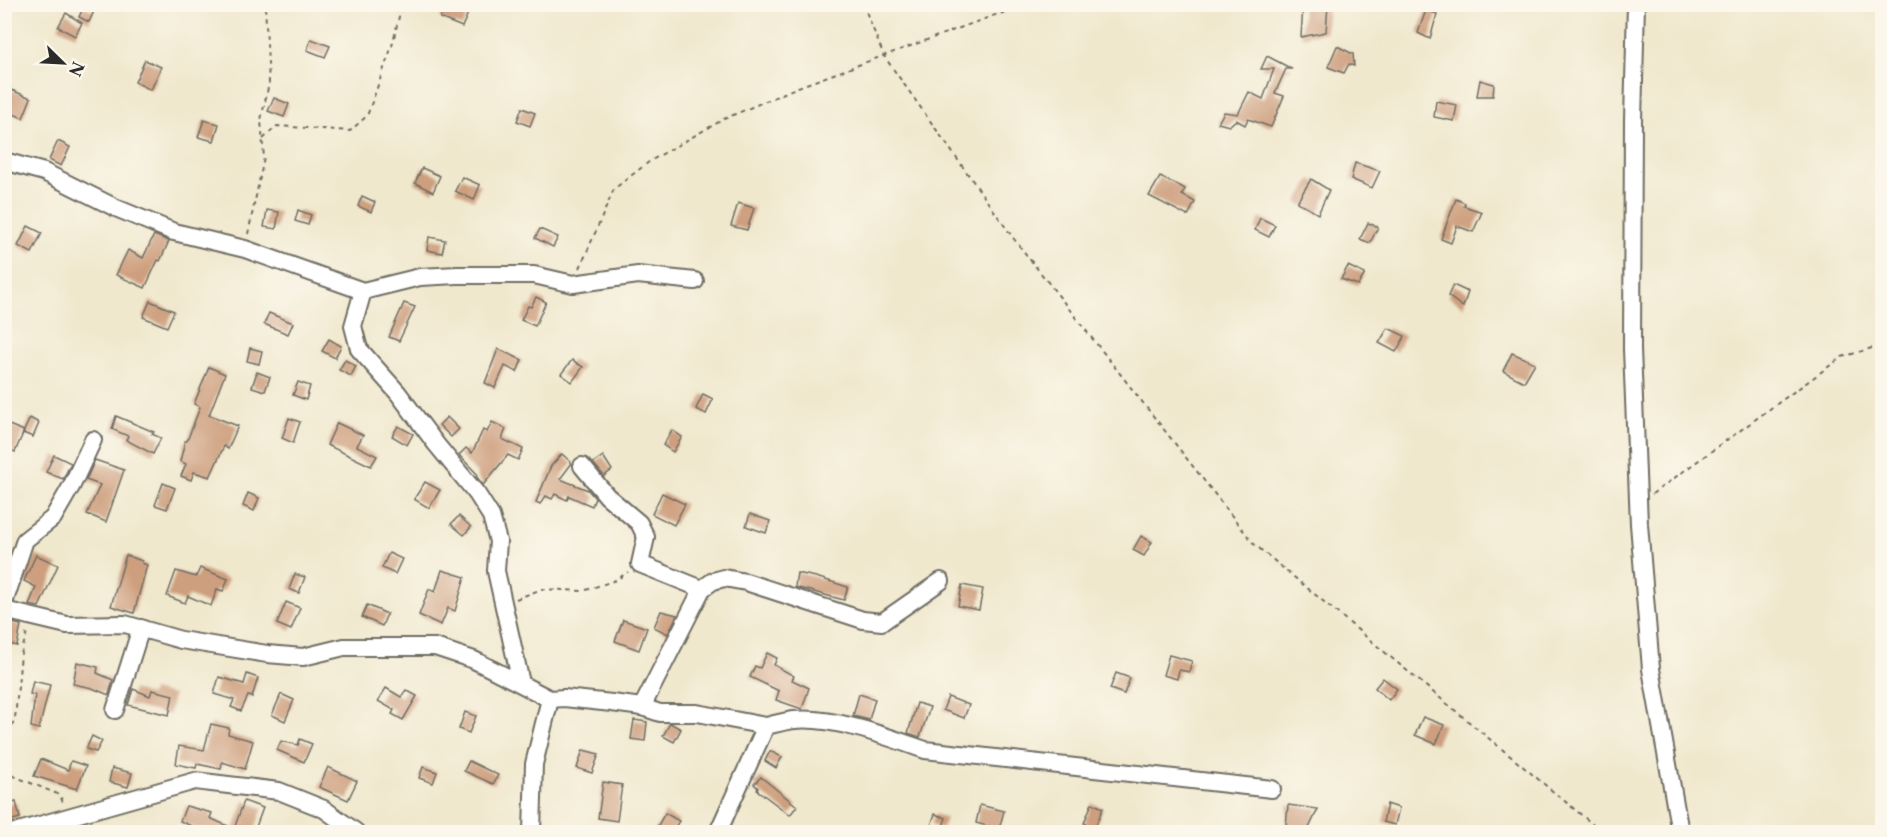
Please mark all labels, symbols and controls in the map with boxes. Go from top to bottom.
north arrow [33,33,93,93]
text: N [65,59,89,80]

